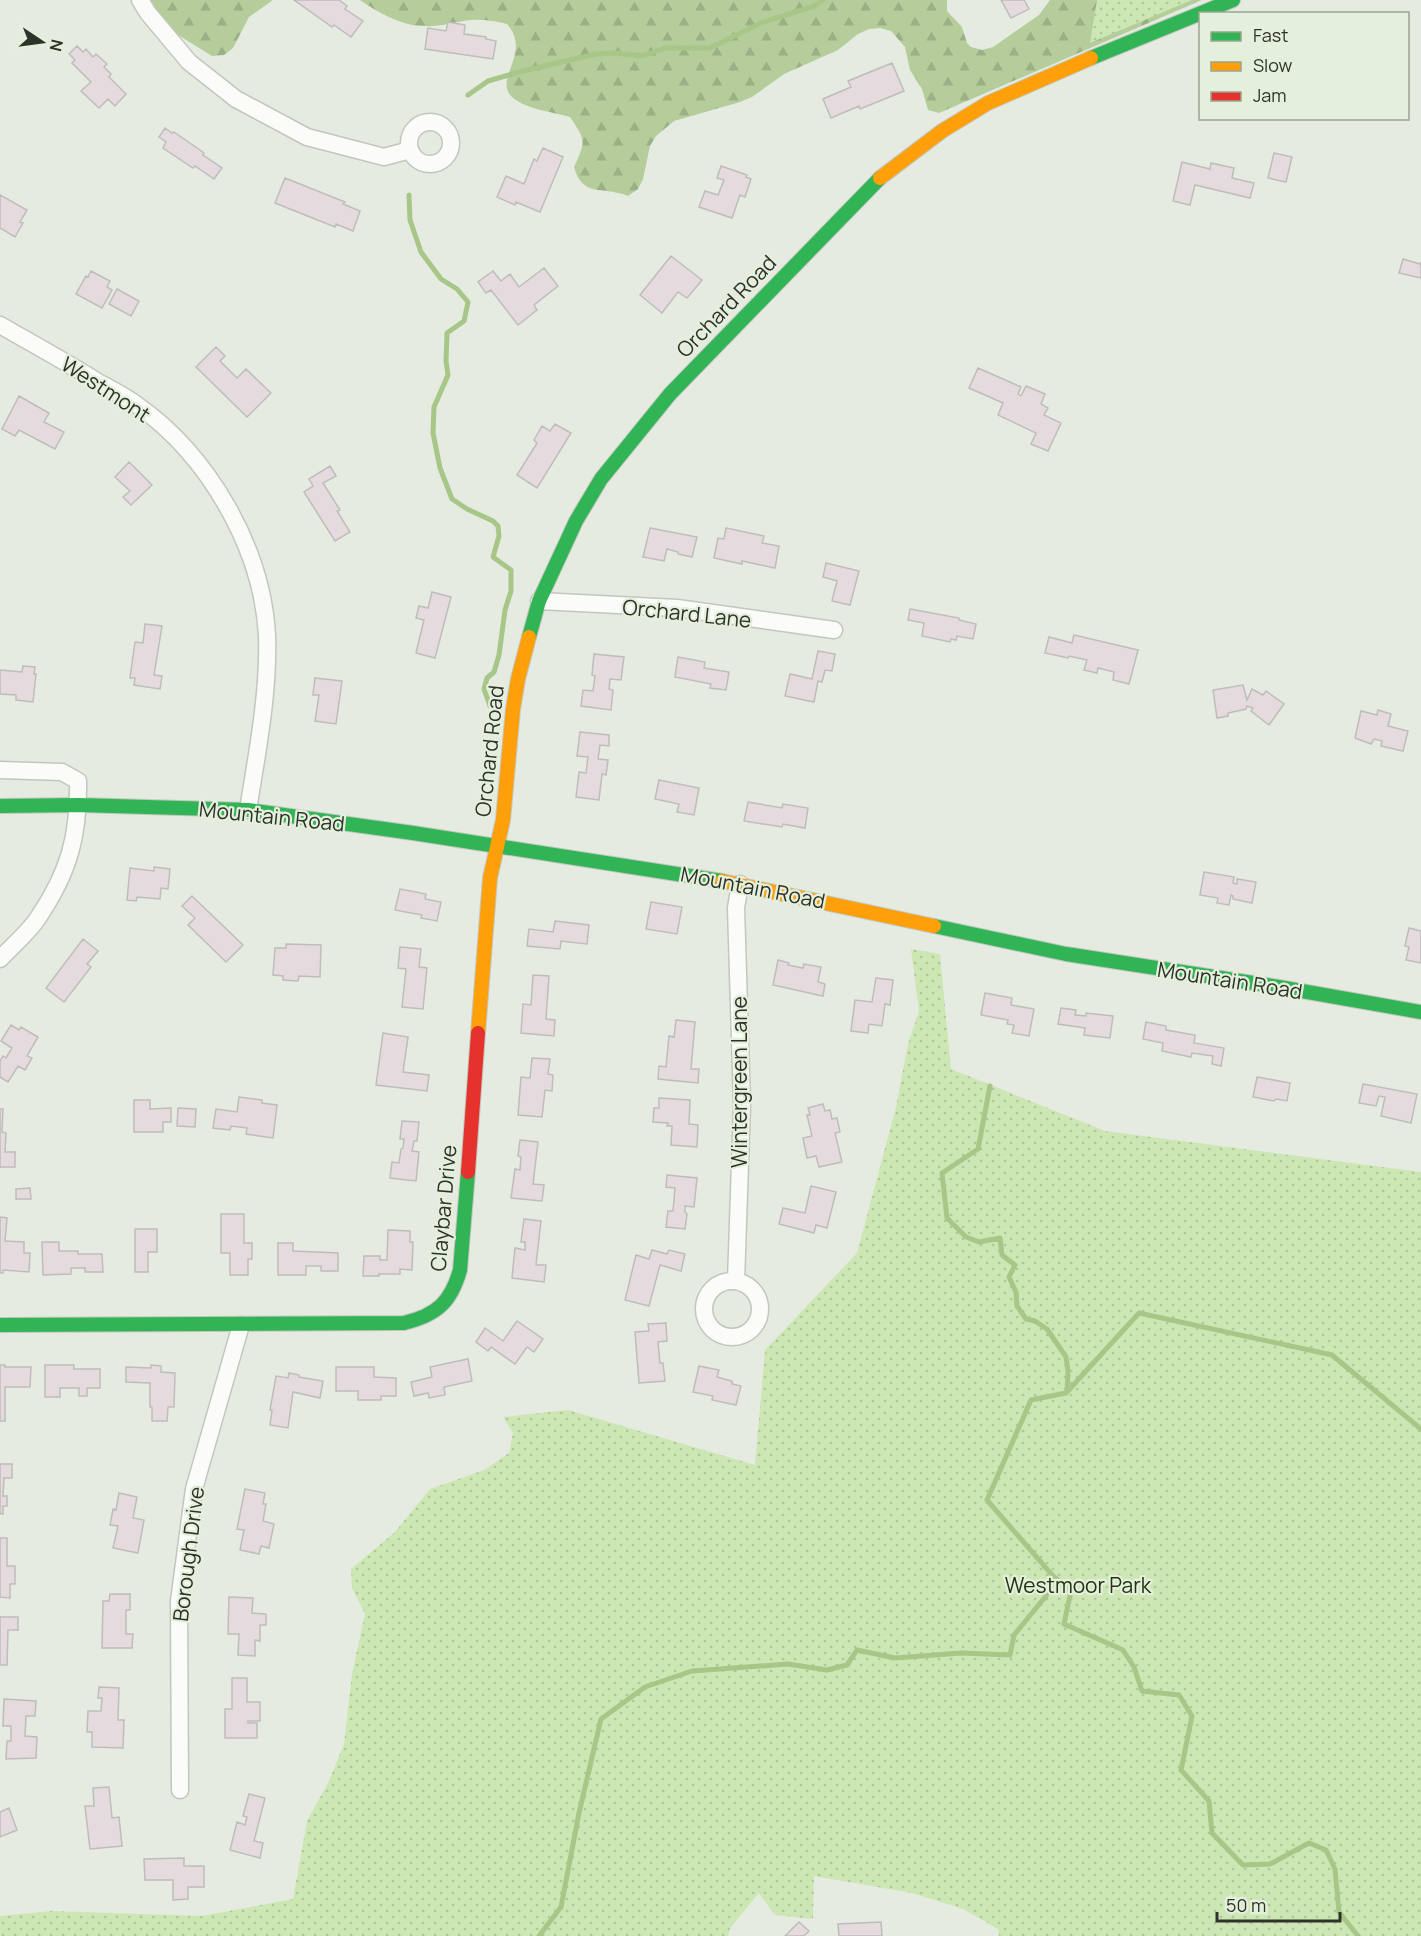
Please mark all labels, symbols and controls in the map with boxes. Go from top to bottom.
north arrow [12,12,72,72]
legend [1199,12,1409,120]
text: Fast [1253,23,1288,47]
text: N [45,37,69,53]
text: Slow [1253,53,1293,77]
text: Jam [1253,83,1287,107]
street label: Orchard Road [670,249,782,363]
street label: Westmont [56,350,156,428]
street label: Orchard Lane [621,592,753,634]
street label: Orchard Road [468,684,510,818]
street label: Mountain Road [198,794,346,838]
street label: Mountain Road [678,859,828,915]
street label: Mountain Road [1155,955,1305,1005]
street label: Wintergreen Lane [725,996,753,1168]
street label: Claybar Drive [424,1144,462,1272]
street label: Borough Drive [166,1485,210,1623]
park label: Westmoor Park [1005,1571,1152,1599]
scale bar [1217,1885,1340,1923]
text: 50 m [1226,1893,1266,1917]

